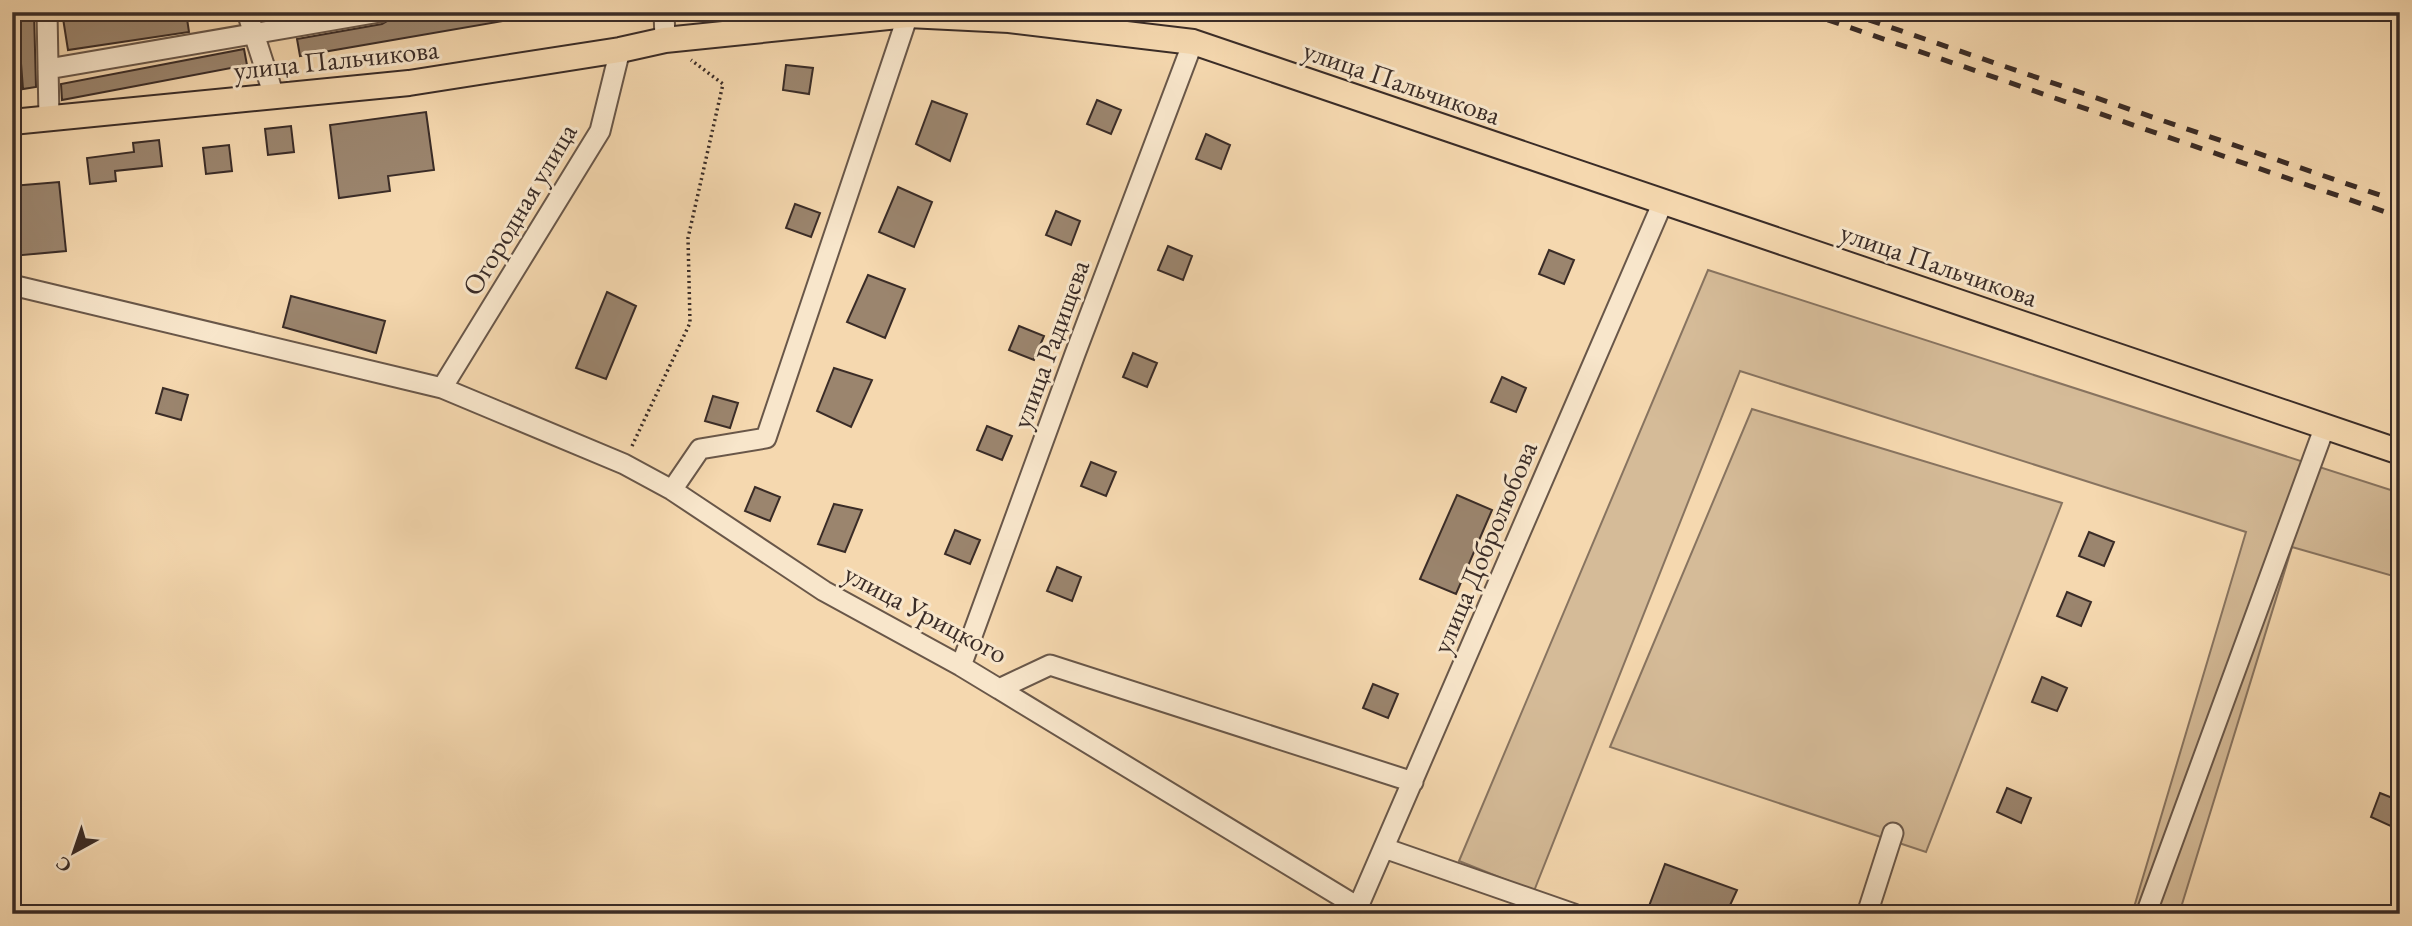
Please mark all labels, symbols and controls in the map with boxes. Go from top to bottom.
street label: улица Пальчикова [232,30,441,88]
street label: улица Пальчикова [1299,31,1506,133]
street label: Огородная улица [453,116,585,302]
street label: улица Пальчикова [1836,213,2043,315]
street label: улица Радищева [1003,254,1097,433]
street label: улица Добролюбова [1423,434,1545,659]
street label: улица Урицкого [838,555,1014,671]
north arrow [38,818,108,888]
text: С [50,851,77,879]

